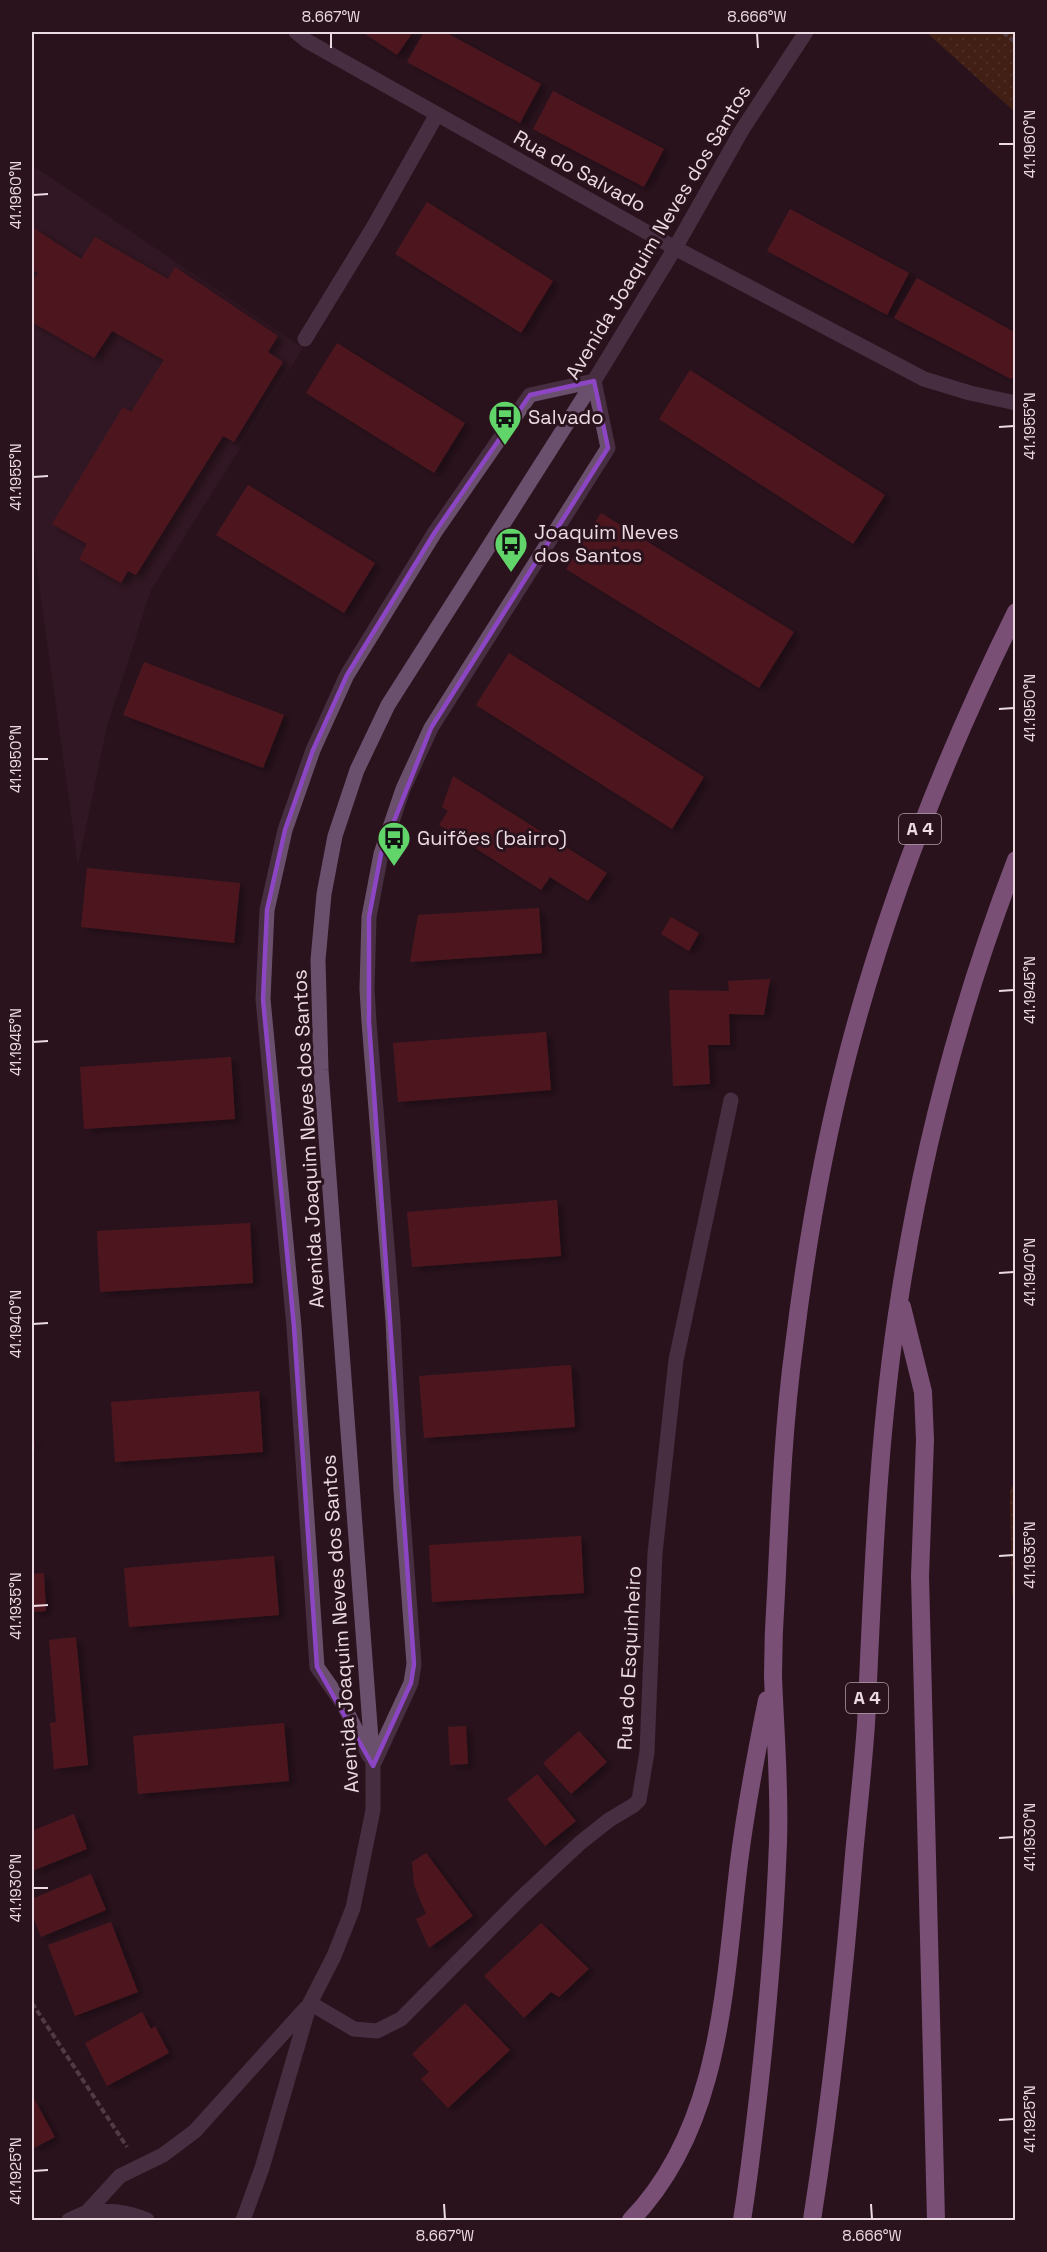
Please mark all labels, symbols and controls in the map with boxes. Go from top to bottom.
text: 8.667°W [302,7,360,26]
text: 8.666°W [727,7,787,26]
street label: Avenida Joaquim Neves dos Santos [559,80,757,384]
text: 41.1960°N [1020,110,1039,178]
street label: Rua do Salvado [509,124,651,218]
text: 41.1960°N [6,161,25,229]
text: 41.1955°N [1020,392,1039,460]
bus stop icon: Salvado [487,399,523,446]
place label: Salvado [528,404,604,430]
text: 41.1955°N [6,443,25,511]
place label: Joaquim Neves dos Santos [534,519,679,568]
bus stop icon: Joaquim Neves dos Santos [493,526,529,573]
text: 41.1950°N [1020,674,1039,742]
text: 41.1950°N [6,725,25,793]
road number: A 4 [899,814,941,844]
bus stop icon: Guifões (bairro) [376,820,412,867]
place label: Guifões (bairro) [417,825,567,851]
text: 41.1945°N [1020,956,1039,1024]
street label: Avenida Joaquim Neves dos Santos [286,969,330,1309]
text: 41.1945°N [6,1008,25,1076]
text: 41.1940°N [1020,1238,1039,1306]
text: 41.1940°N [6,1290,25,1358]
street label: Avenida Joaquim Neves dos Santos [315,1454,365,1794]
text: 41.1935°N [1020,1521,1039,1589]
street label: Rua do Esquinheiro [611,1565,647,1751]
text: 41.1935°N [6,1572,25,1640]
road number: A 4 [846,1683,888,1713]
text: 41.1930°N [1020,1803,1039,1871]
text: 41.1930°N [6,1854,25,1922]
text: 41.1925°N [1020,2085,1039,2153]
text: 41.1925°N [6,2137,25,2205]
text: 8.667°W [416,2226,474,2245]
text: 8.666°W [842,2226,902,2245]

